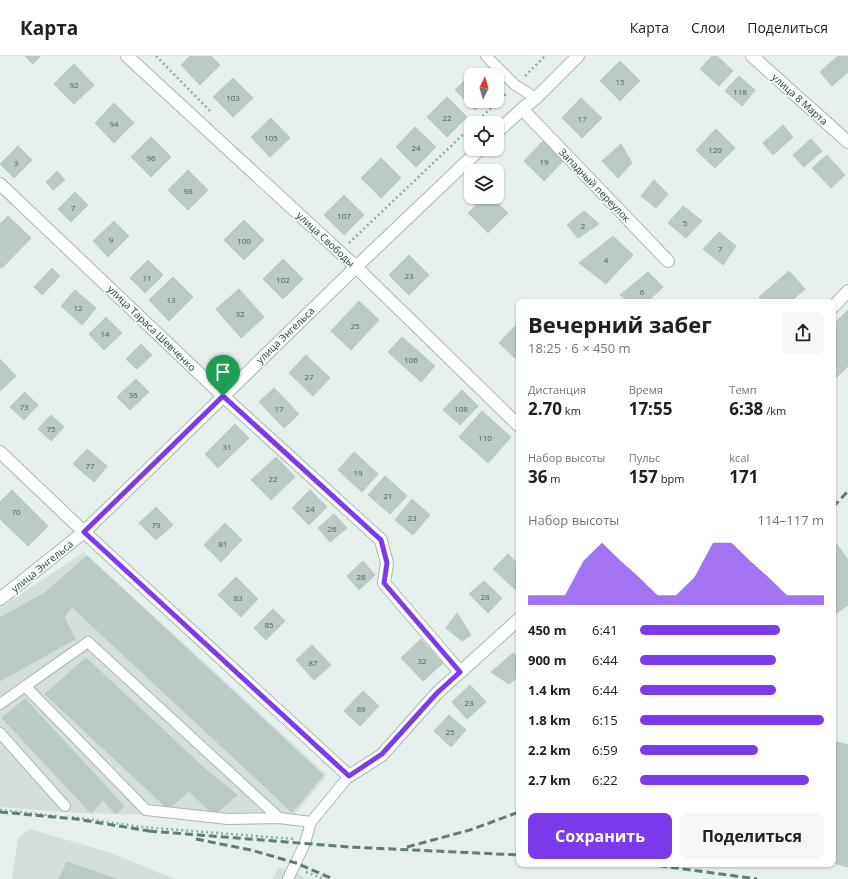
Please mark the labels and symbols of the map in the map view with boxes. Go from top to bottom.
north arrow [464,68,504,108]
street label: улица 8 Марта [769,70,831,128]
house number: 15 [615,76,625,87]
house number: 92 [69,79,79,90]
house number: 118 [733,86,747,97]
house number: 103 [226,92,240,103]
house number: 22 [442,112,452,123]
house number: 17 [577,113,587,124]
house number: 94 [109,118,119,129]
house number: 105 [264,132,278,143]
house number: 24 [411,142,421,153]
house number: 120 [708,144,722,155]
street label: Западный переулок [556,145,634,225]
house number: 96 [146,152,156,163]
house number: 19 [539,156,549,167]
house number: 3 [14,157,19,168]
house number: 98 [183,185,193,196]
house number: 7 [71,202,76,213]
street label: улица Свободы [294,208,358,270]
house number: 107 [337,210,351,221]
house number: 5 [683,217,688,228]
house number: 2 [581,220,586,231]
house number: 9 [109,234,114,245]
house number: 100 [237,235,251,246]
house number: 7 [718,243,723,254]
house number: 4 [604,254,609,265]
house number: 23 [404,270,414,281]
house number: 11 [142,272,152,283]
house number: 102 [276,274,290,285]
street label: улица Тараса Шевченко [105,282,199,374]
house number: 6 [640,286,645,297]
house number: 13 [166,294,176,305]
house number: 12 [73,302,83,313]
street label: улица Энгельса [253,304,317,366]
house number: 32 [235,308,245,319]
house number: 25 [350,320,360,331]
house number: 14 [100,328,110,339]
house number: 106 [404,354,418,365]
pin [206,355,240,396]
house number: 27 [304,371,314,382]
house number: 36 [128,389,138,400]
house number: 73 [19,401,29,412]
house number: 17 [274,403,284,414]
house number: 108 [454,403,468,414]
house number: 75 [46,423,56,434]
house number: 110 [478,432,492,443]
house number: 31 [222,441,232,452]
house number: 77 [85,460,95,471]
house number: 19 [353,467,363,478]
house number: 22 [268,473,278,484]
house number: 21 [383,490,393,501]
house number: 24 [305,503,315,514]
house number: 70 [11,506,21,517]
house number: 23 [407,512,417,523]
house number: 79 [151,519,161,530]
house number: 26 [327,523,337,534]
street label: улица Энгельса [8,537,76,595]
house number: 81 [218,538,228,549]
house number: 28 [356,571,366,582]
house number: 28 [480,591,490,602]
house number: 83 [233,592,243,603]
house number: 85 [264,619,274,630]
house number: 32 [417,655,427,666]
house number: 87 [308,657,318,668]
house number: 23 [464,697,474,708]
house number: 89 [356,703,366,714]
house number: 25 [445,726,455,737]

